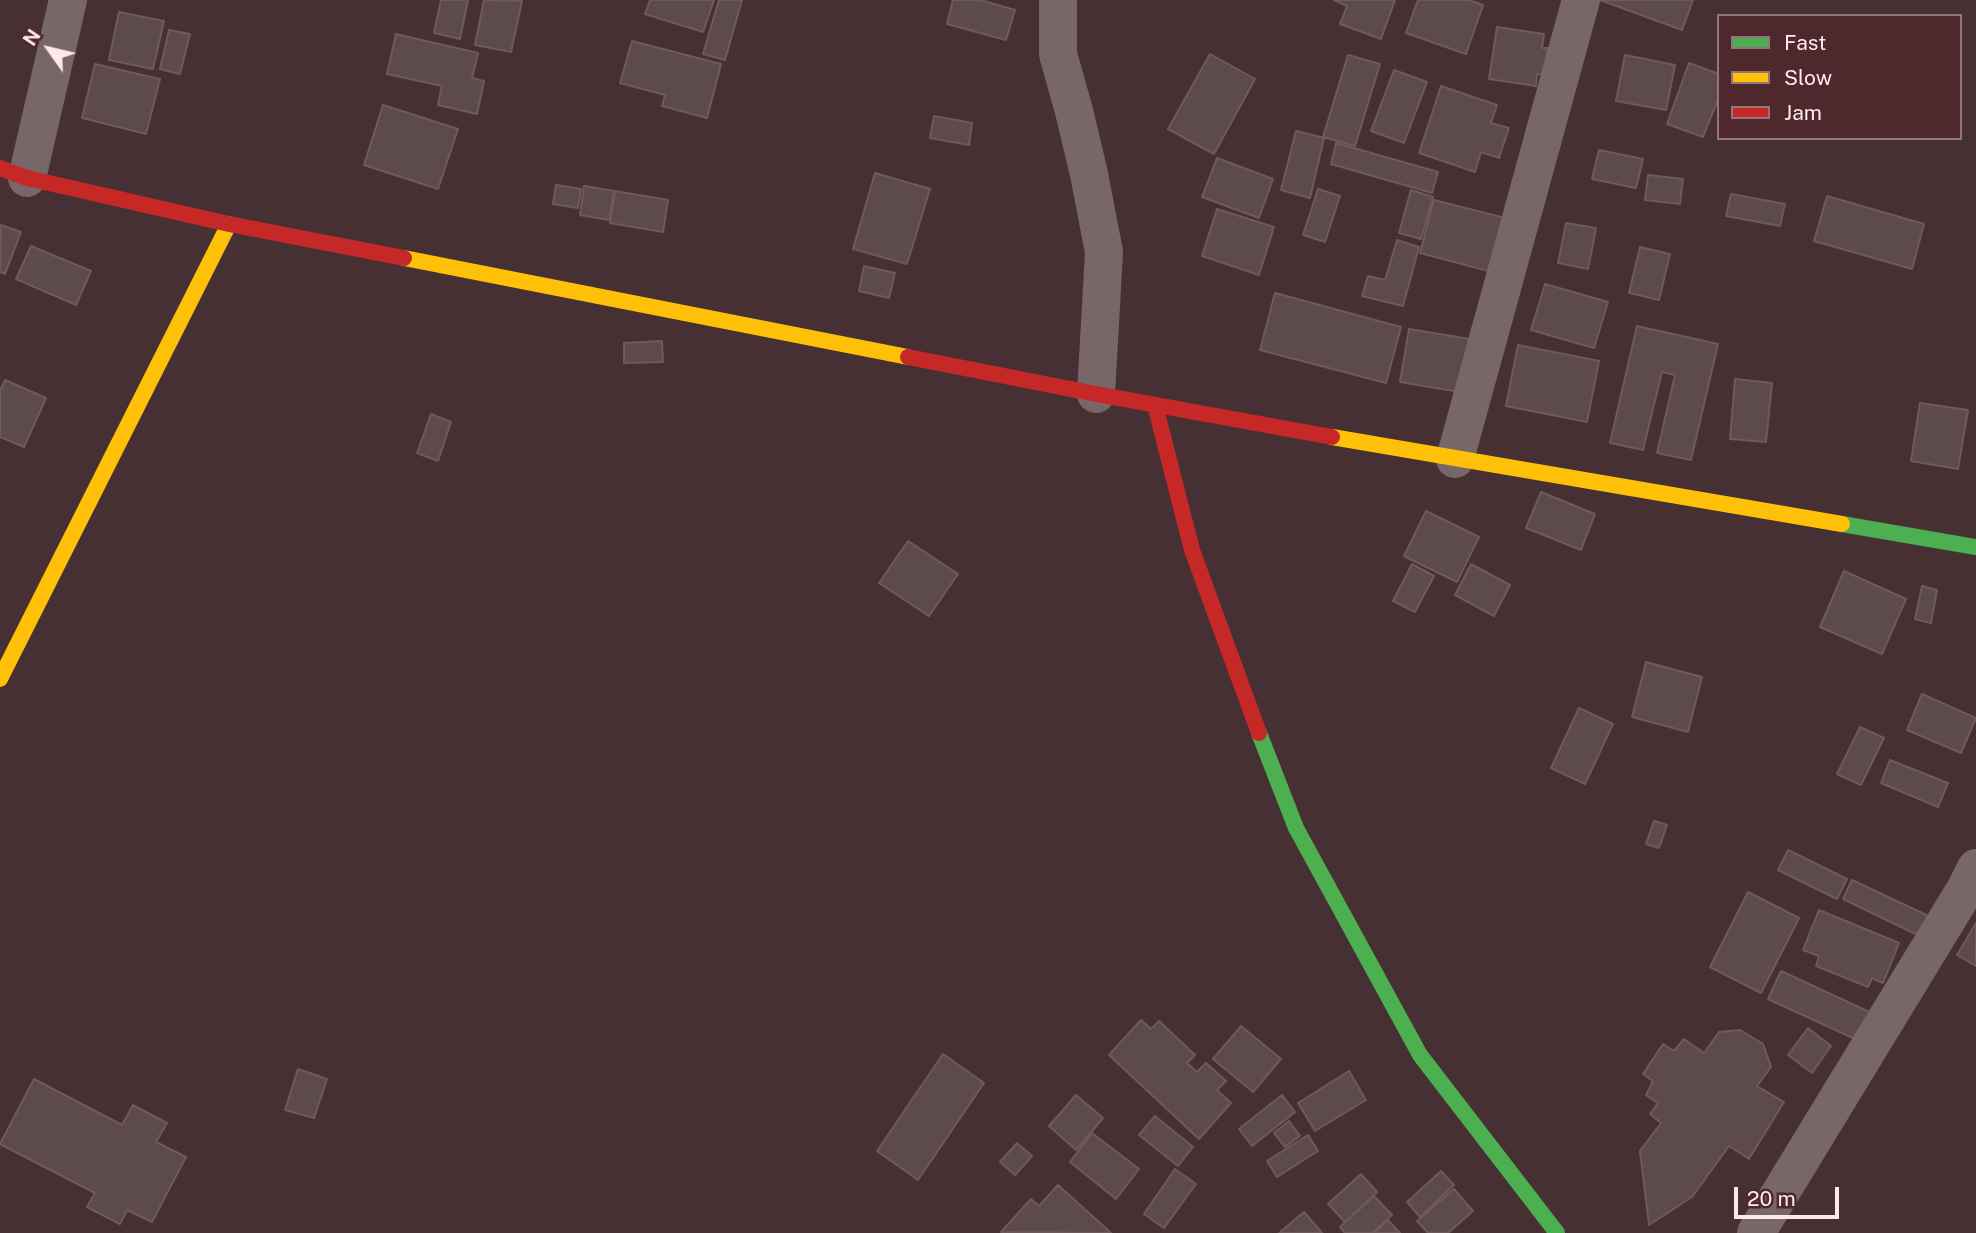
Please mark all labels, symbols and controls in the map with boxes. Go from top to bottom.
north arrow [14,14,84,84]
legend [1717,14,1962,140]
text: N [18,25,45,50]
text: Fast [1784,30,1826,55]
text: Slow [1784,65,1832,90]
text: Jam [1784,100,1822,125]
scale bar [1738,1174,1843,1218]
text: 20 m [1747,1186,1796,1211]

